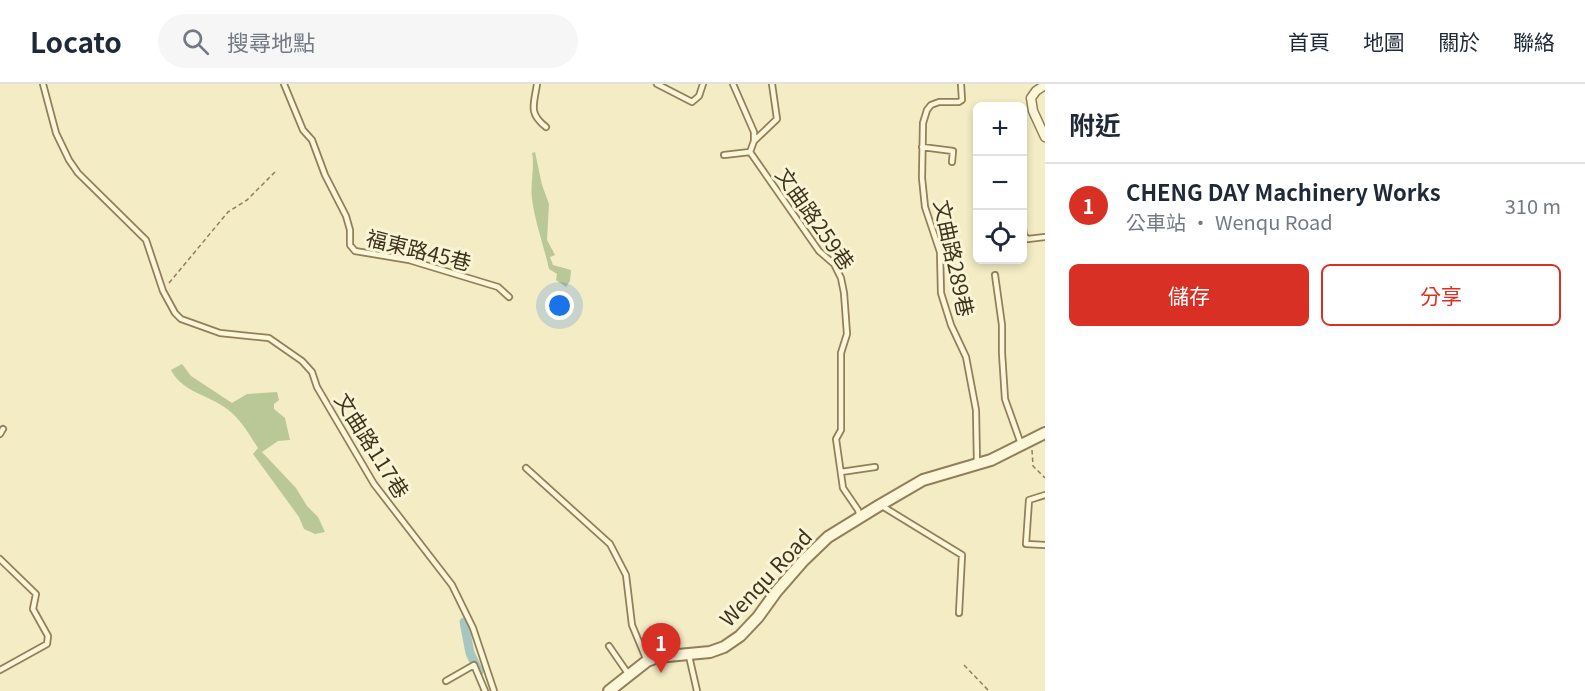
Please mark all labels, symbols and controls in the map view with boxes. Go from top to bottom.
search box [158,14,578,68]
text: Locato [30,21,122,61]
icon: search [179,25,212,58]
text: 搜尋地點 [227,25,315,57]
text: 首頁 [1288,26,1330,56]
text: 地圖 [1363,26,1405,56]
text: 關於 [1438,26,1480,56]
text: 聯絡 [1513,26,1555,56]
map controls [973,102,1027,264]
button: + [973,102,1027,156]
text: 附近 [1069,105,1121,142]
button: − [973,156,1027,210]
street label: 文曲路259巷 [770,161,862,275]
text: CHENG DAY Machinery Works [1126,175,1441,207]
text: 1 [1083,191,1094,220]
text: 310 m [1505,191,1561,220]
street label: 文曲路289巷 [928,197,982,319]
text: 公車站 · Wenqu Road [1126,207,1333,236]
button: locate [973,210,1027,264]
street label: 福東路45巷 [363,221,475,277]
button: 儲存 [1069,264,1309,326]
button: 分享 [1321,264,1561,326]
your location [545,291,574,320]
street label: 文曲路117巷 [329,387,417,503]
street label: Wenqu Road [712,522,818,632]
pin: 1 [642,624,680,673]

